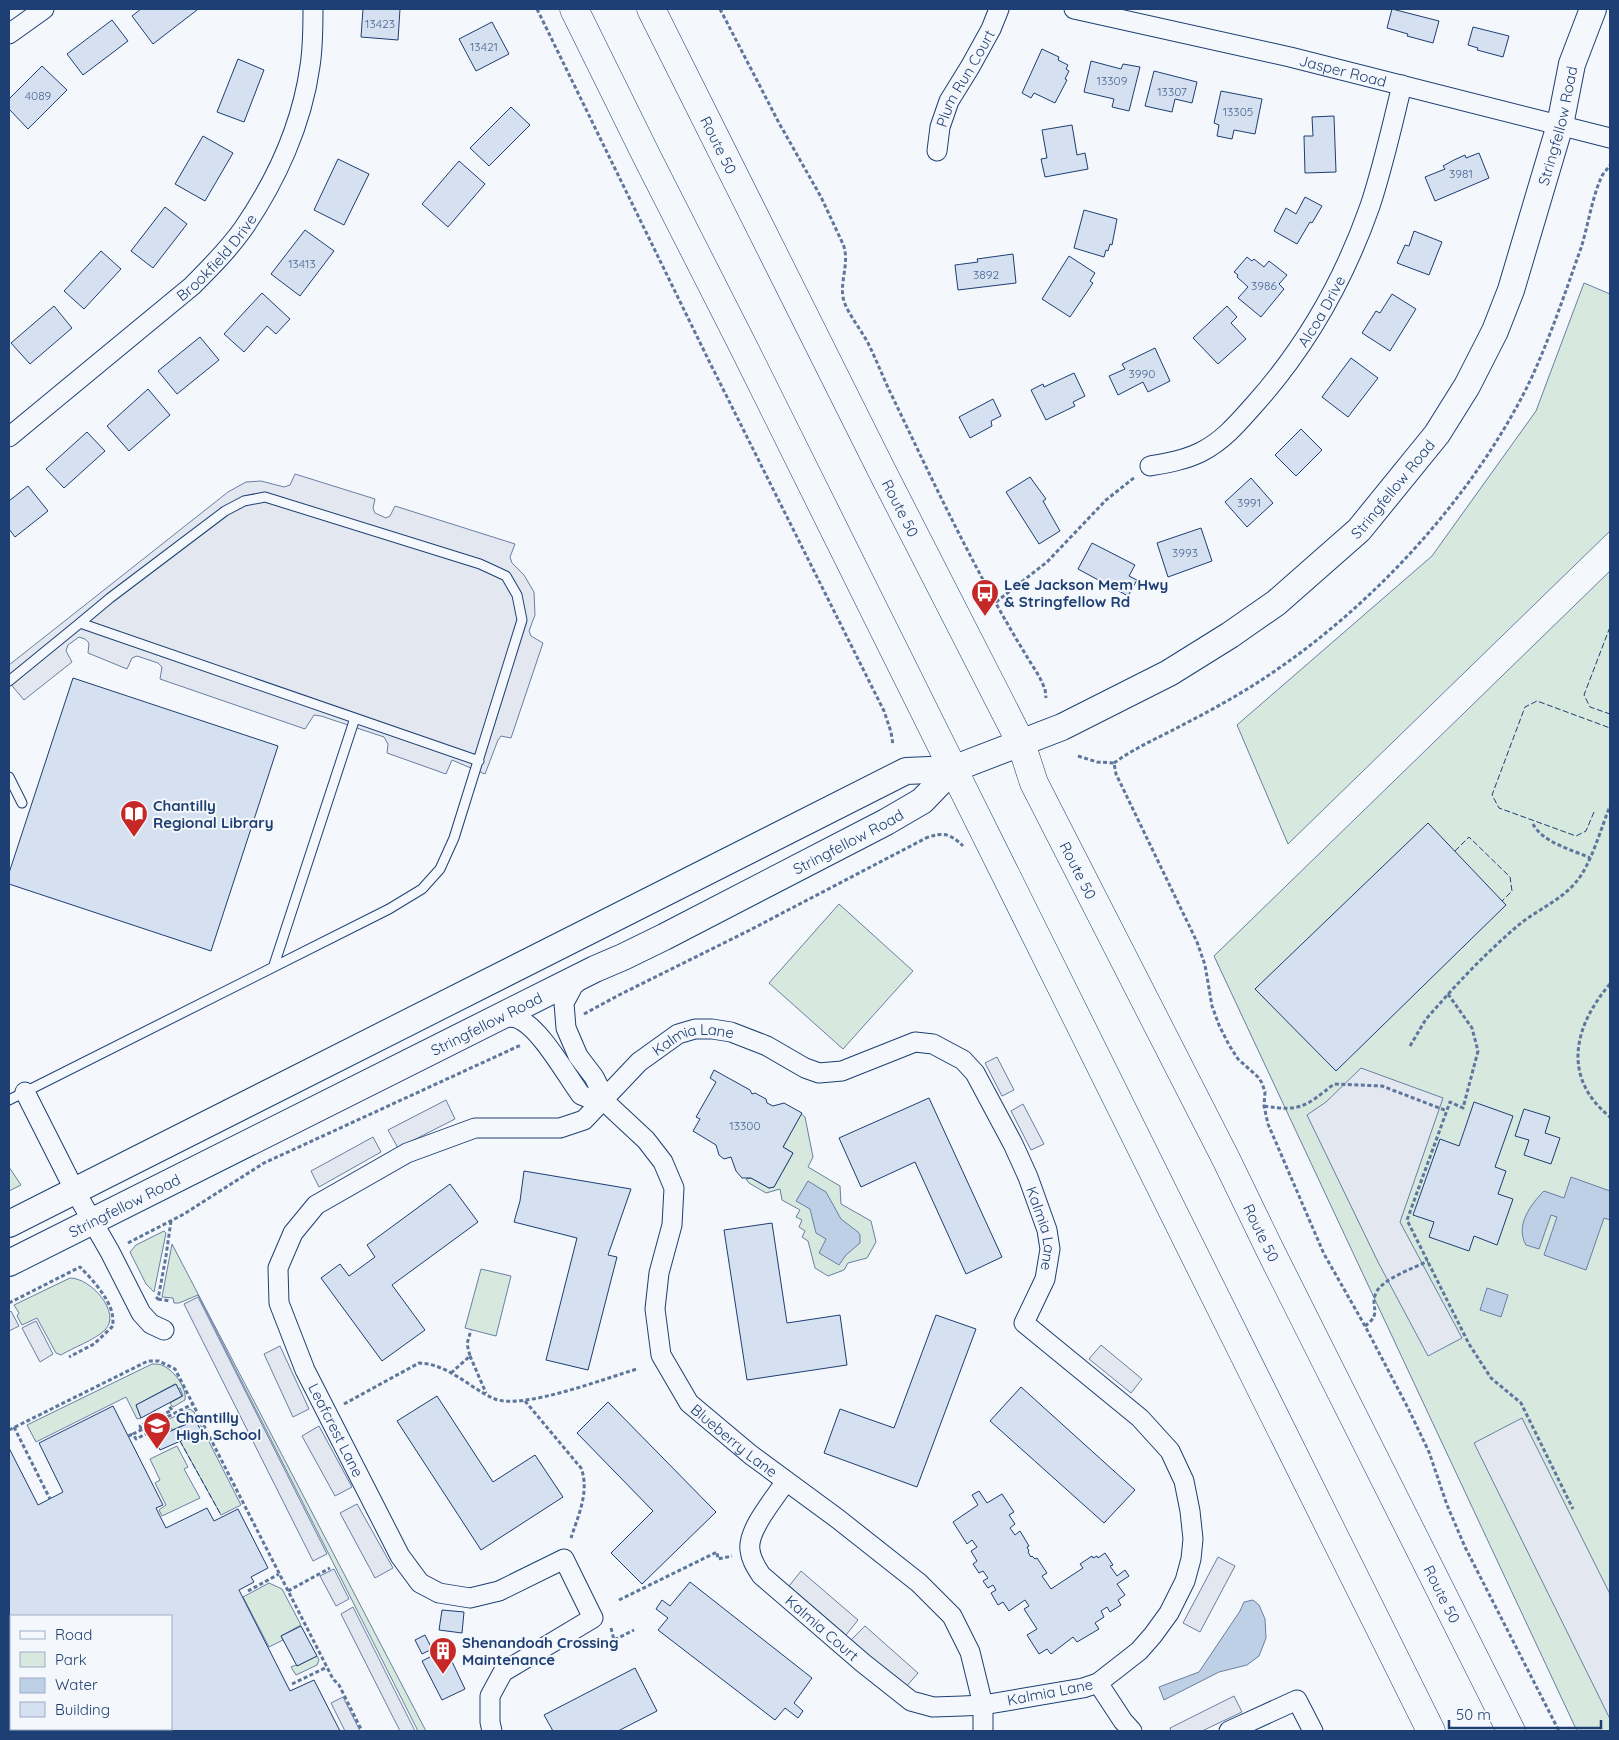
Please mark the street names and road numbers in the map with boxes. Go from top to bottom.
street label: Plum Run Court [931,26,998,129]
street label: Jasper Road [1297,50,1389,91]
street label: Stringfellow Road [1533,64,1581,187]
street label: Route 50 [697,113,741,177]
street label: Brookfield Drive [172,210,260,305]
street label: Alcoa Drive [1293,272,1349,350]
street label: Stringfellow Road [1347,435,1438,543]
street label: Route 50 [878,476,924,540]
street label: Stringfellow Road [789,804,907,878]
street label: Route 50 [1056,838,1101,902]
street label: Stringfellow Road [427,988,545,1059]
street label: Kalmia Lane [648,1019,735,1059]
street label: Stringfellow Road [65,1169,183,1241]
street label: Kalmia Lane [1023,1184,1060,1272]
street label: Route 50 [1239,1200,1284,1265]
street label: Leafcrest Lane [304,1380,368,1480]
street label: Blueberry Lane [687,1399,782,1481]
street label: Route 50 [1420,1562,1465,1626]
street label: Kalmia Court [781,1591,863,1665]
street label: Kalmia Lane [1006,1674,1094,1710]

